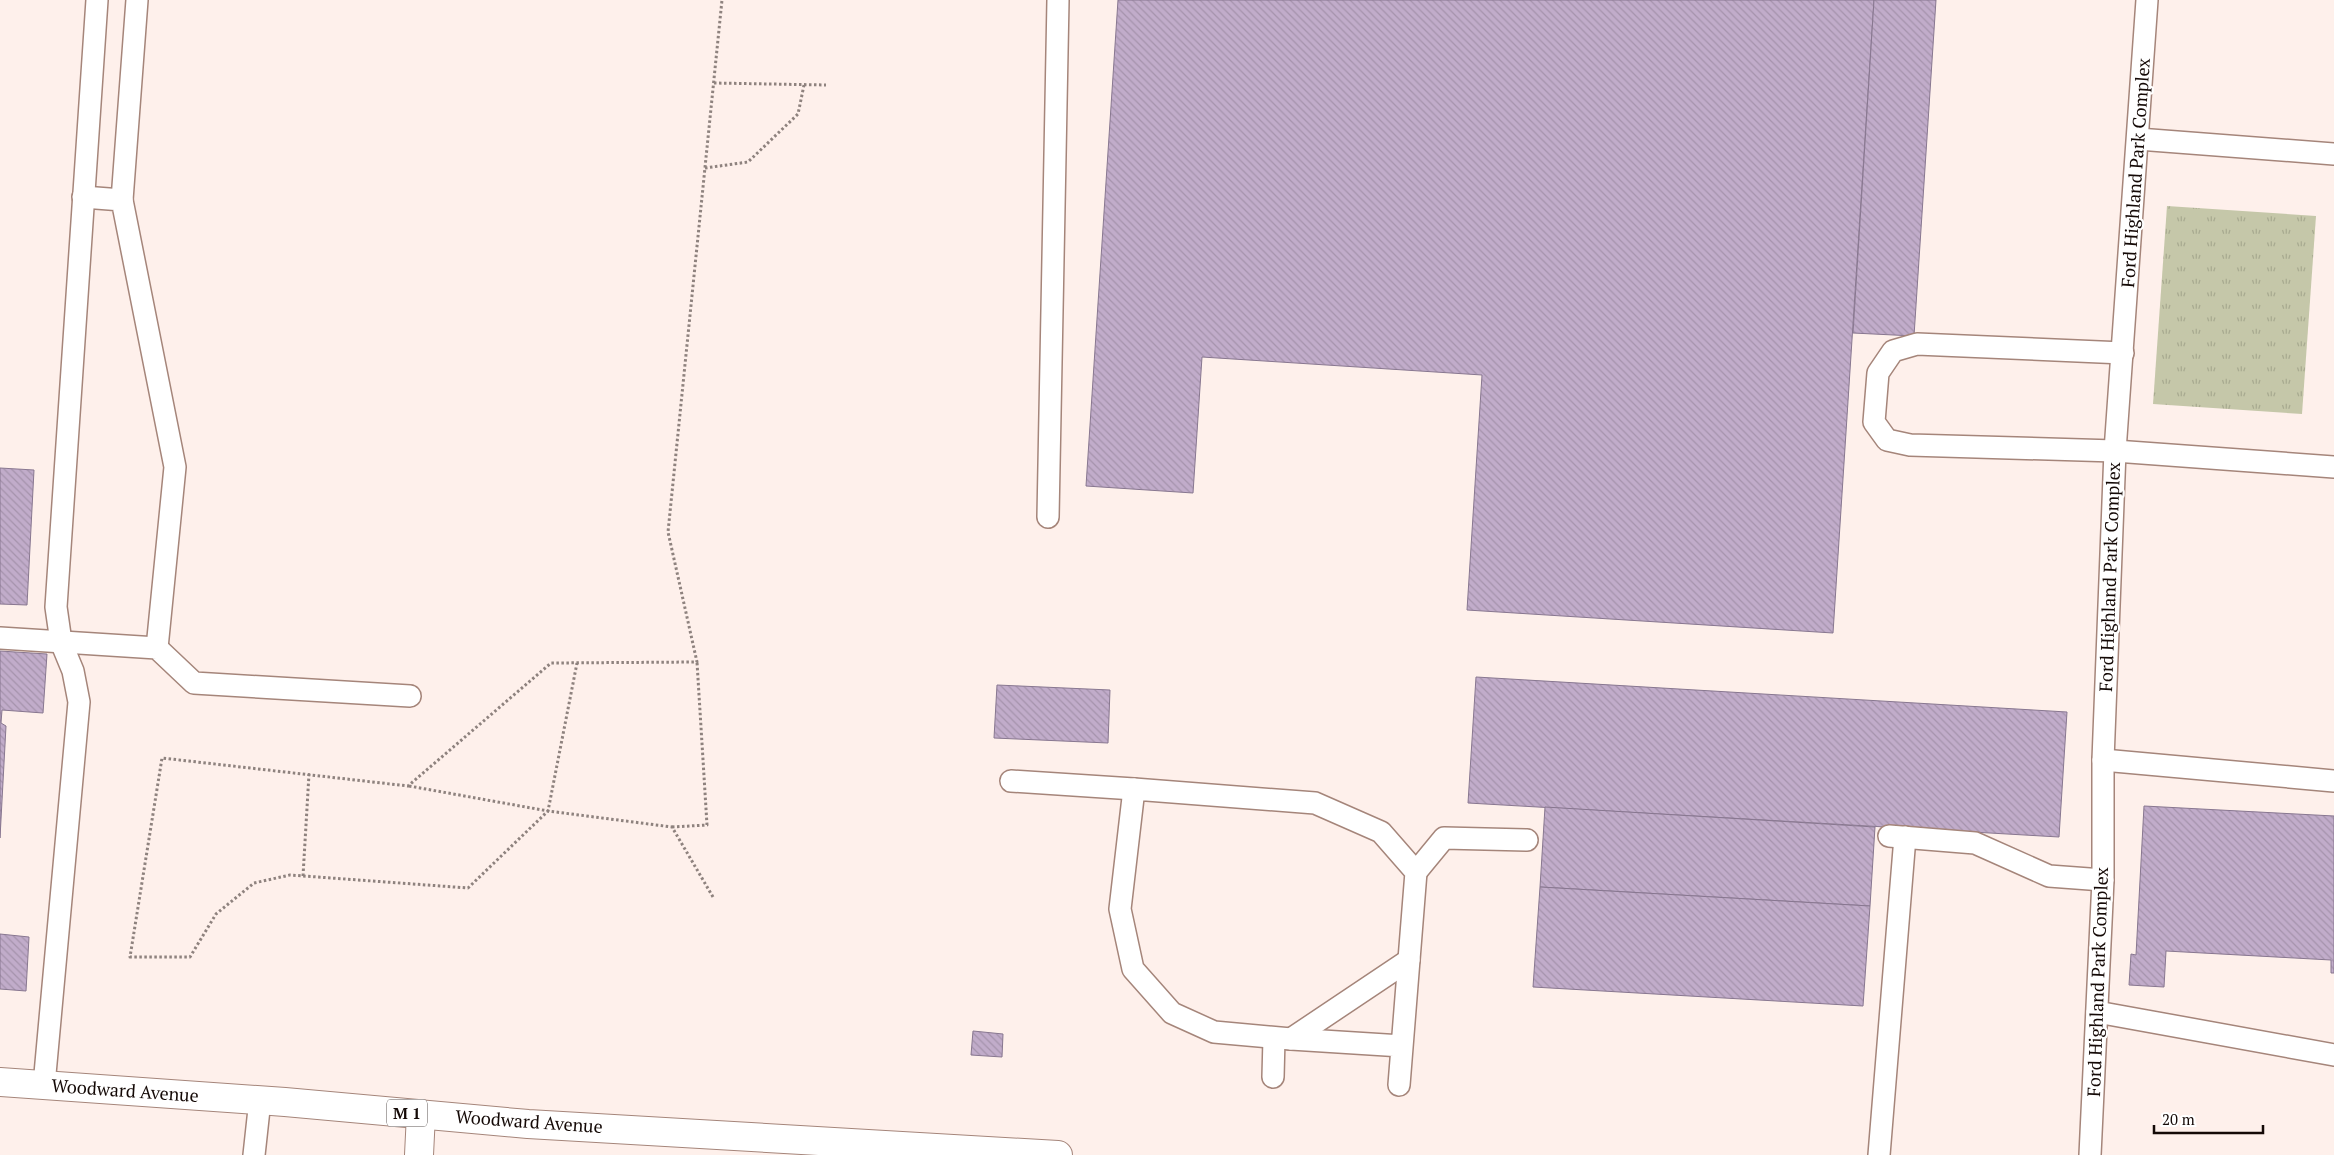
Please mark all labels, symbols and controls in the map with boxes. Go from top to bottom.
street label: Ford Highland Park Complex [2115,57,2155,288]
street label: Ford Highland Park Complex [2093,461,2125,692]
street label: Ford Highland Park Complex [2081,866,2113,1097]
street label: Woodward Avenue [51,1073,200,1107]
road number: M 1 [387,1100,427,1126]
scale bar [2154,1102,2263,1134]
street label: Woodward Avenue [455,1104,604,1138]
text: 20 m [2162,1109,2195,1129]

